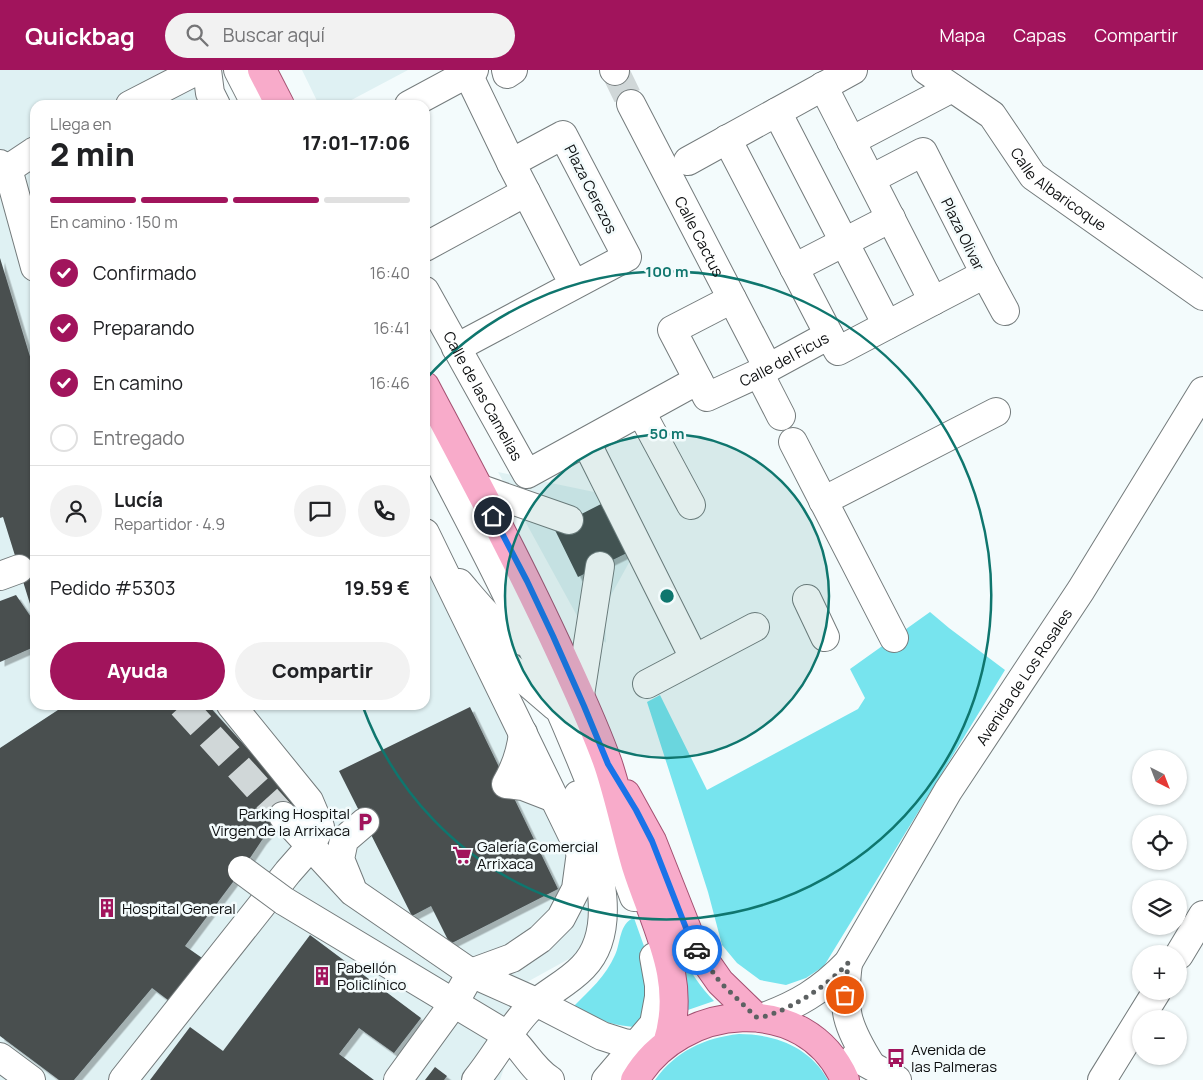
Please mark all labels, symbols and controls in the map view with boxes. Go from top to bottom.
search box [165,13,515,58]
text: Quickbag [25,19,135,52]
icon: search [183,21,211,49]
text: Buscar aquí [223,22,325,48]
text: Mapa [939,23,985,47]
text: Capas [1013,23,1066,47]
text: Compartir [1094,23,1178,47]
text: Llega en [50,113,111,135]
text: 17:01–17:06 [302,130,410,156]
text: 2 min [50,132,135,176]
street label: Plaza Cerezos [560,141,622,237]
street label: Calle Albaricoque [1006,143,1111,235]
street label: Calle Cactus [670,192,729,280]
street label: Plaza Olivar [936,194,990,274]
text: En camino · 150 m [50,211,178,233]
icon: check [50,259,78,287]
text: Confirmado [93,260,197,286]
text: 100 m [646,261,688,282]
text: 16:40 [370,262,410,284]
icon: check [50,314,78,342]
text: Preparando [93,315,195,341]
text: 16:41 [373,317,410,339]
street label: Calle de las Camelias [439,327,528,464]
street label: Calle del Ficus [736,327,832,391]
icon: check [50,369,78,397]
text: En camino [93,370,183,396]
text: 16:46 [370,372,410,394]
text: 50 m [649,423,685,444]
text: Entregado [93,425,185,451]
button: person [50,485,102,537]
button: chat [294,485,346,537]
button: phone [358,485,410,537]
text: Lucía [114,487,163,513]
pin [472,495,514,537]
icon: home [479,502,507,530]
text: Repartidor · 4.9 [114,513,225,535]
text: Pedido #5303 [50,575,176,601]
text: 19.59 € [344,575,410,601]
centre of rings [658,587,676,605]
street label: Avenida de Los Rosales [971,604,1077,749]
button: Ayuda [50,642,225,700]
button: Compartir [235,642,410,700]
north arrow [1132,750,1188,805]
map controls [1132,750,1187,1065]
place label: Parking Hospital Virgen de la Arrixaca [211,803,350,841]
parking icon: Parking Hospital Virgen de la Arrixaca [354,811,376,833]
button: locate [1132,815,1187,870]
place label: Galería Comercial Arrixaca [477,836,598,874]
supermarket icon: Galería Comercial Arrixaca [451,844,473,866]
button: layers [1132,880,1187,935]
building icon: Hospital General [96,897,118,919]
place label: Hospital General [122,898,236,919]
courier [672,925,722,975]
icon: car [683,936,711,964]
button: + [1132,945,1187,1000]
place label: Pabellón Policlínico [337,957,406,995]
building icon: Pabellón Policlínico [311,965,333,987]
pin [824,974,866,1016]
icon: bag [831,981,859,1009]
button: − [1132,1010,1187,1065]
place label: Avenida de las Palmeras [911,1039,997,1077]
bus stop icon: Avenida de las Palmeras [885,1047,907,1069]

